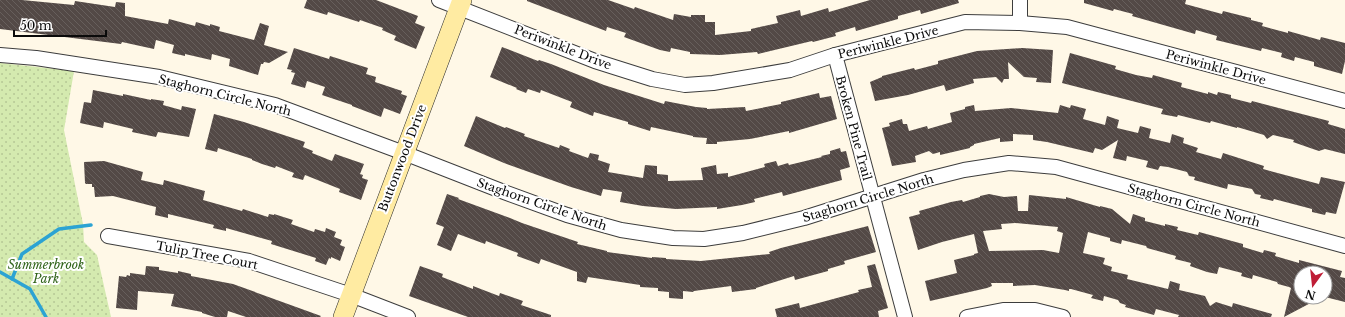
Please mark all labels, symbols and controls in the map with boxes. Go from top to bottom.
scale bar [14,12,106,38]
text: 50 m [20,18,52,33]
street label: Periwinkle Drive [512,22,614,73]
street label: Periwinkle Drive [836,22,940,62]
street label: Periwinkle Drive [1164,46,1268,88]
street label: Staghorn Circle North [157,71,293,119]
street label: Broken Pine Trail [833,74,875,182]
street label: Buttonwood Drive [375,102,429,214]
street label: Staghorn Circle North [801,171,935,225]
street label: Staghorn Circle North [475,175,609,233]
street label: Staghorn Circle North [1126,180,1262,230]
street label: Tulip Tree Court [155,238,260,272]
park label: Summerbrook Park [8,257,84,286]
north arrow [1293,265,1333,305]
text: N [1303,286,1317,303]

